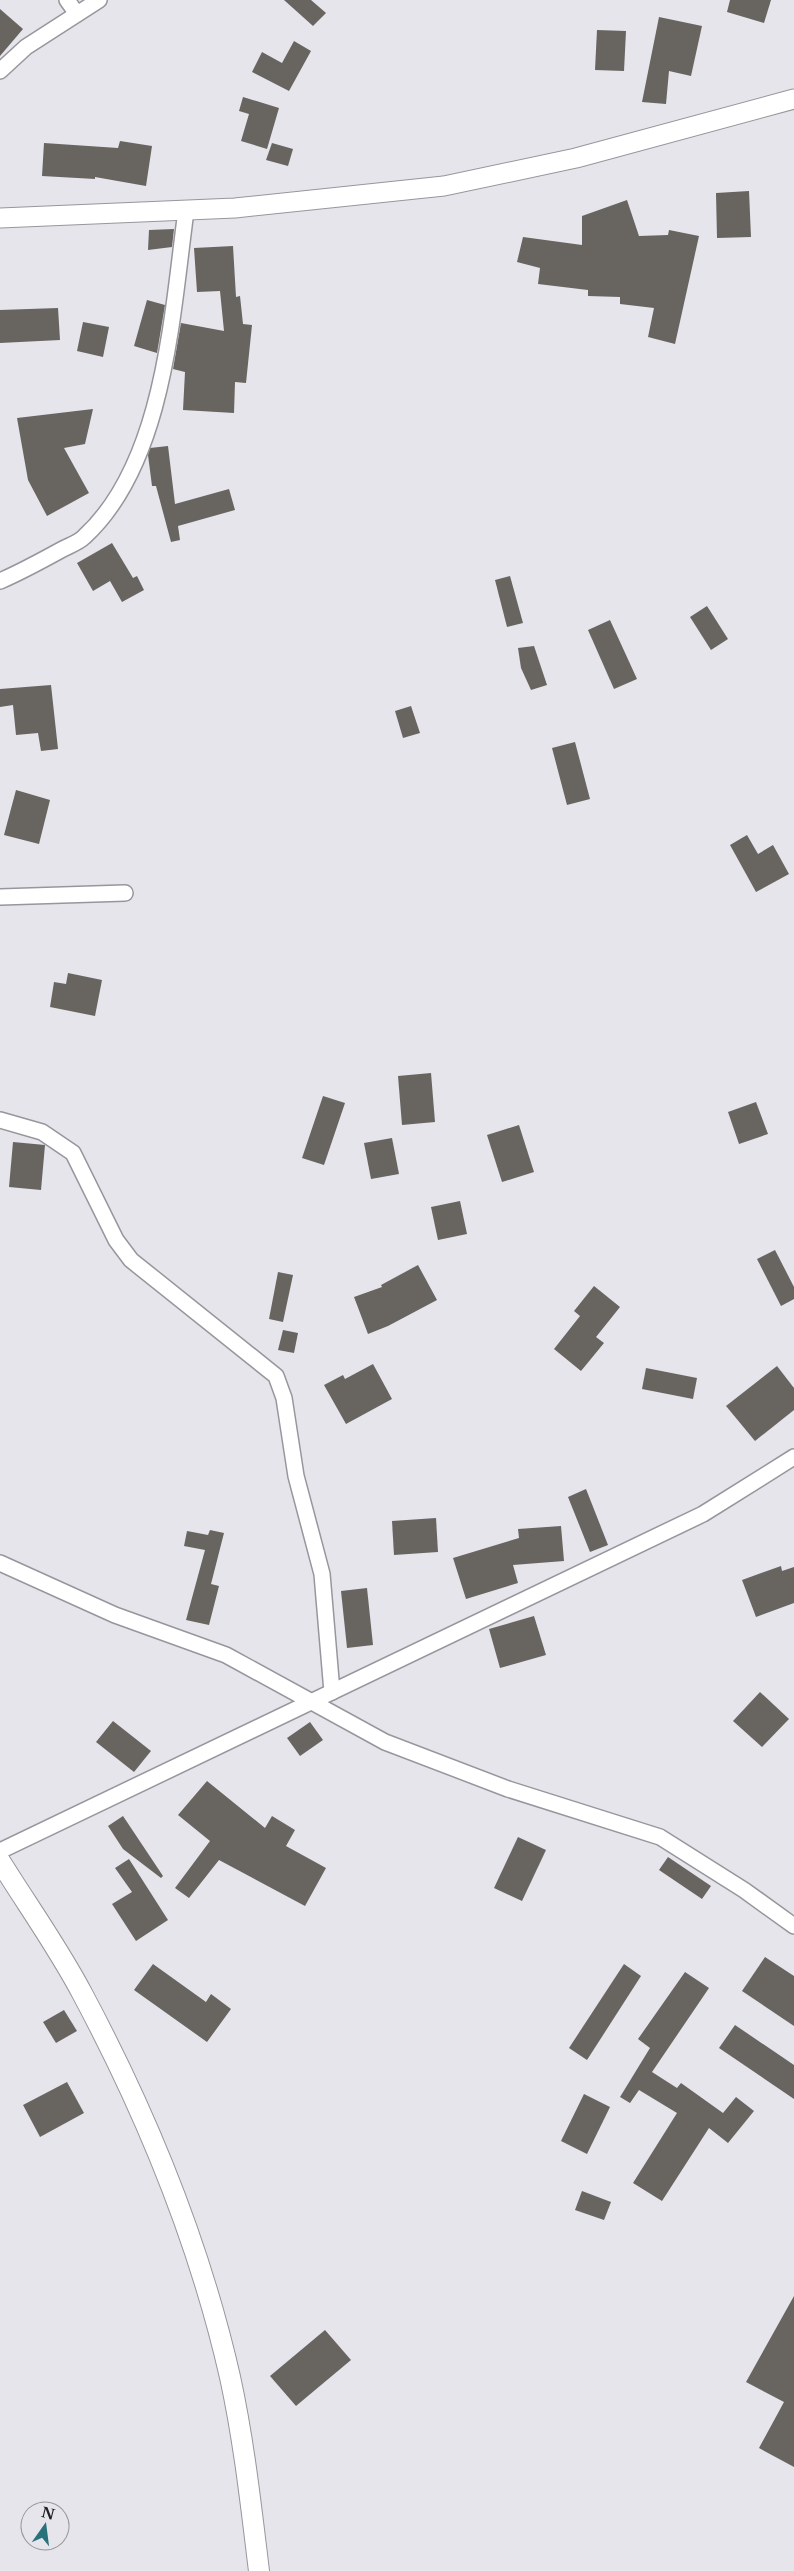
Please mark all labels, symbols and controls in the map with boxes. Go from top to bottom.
north arrow [20,2501,70,2551]
text: N [40,2503,57,2524]

